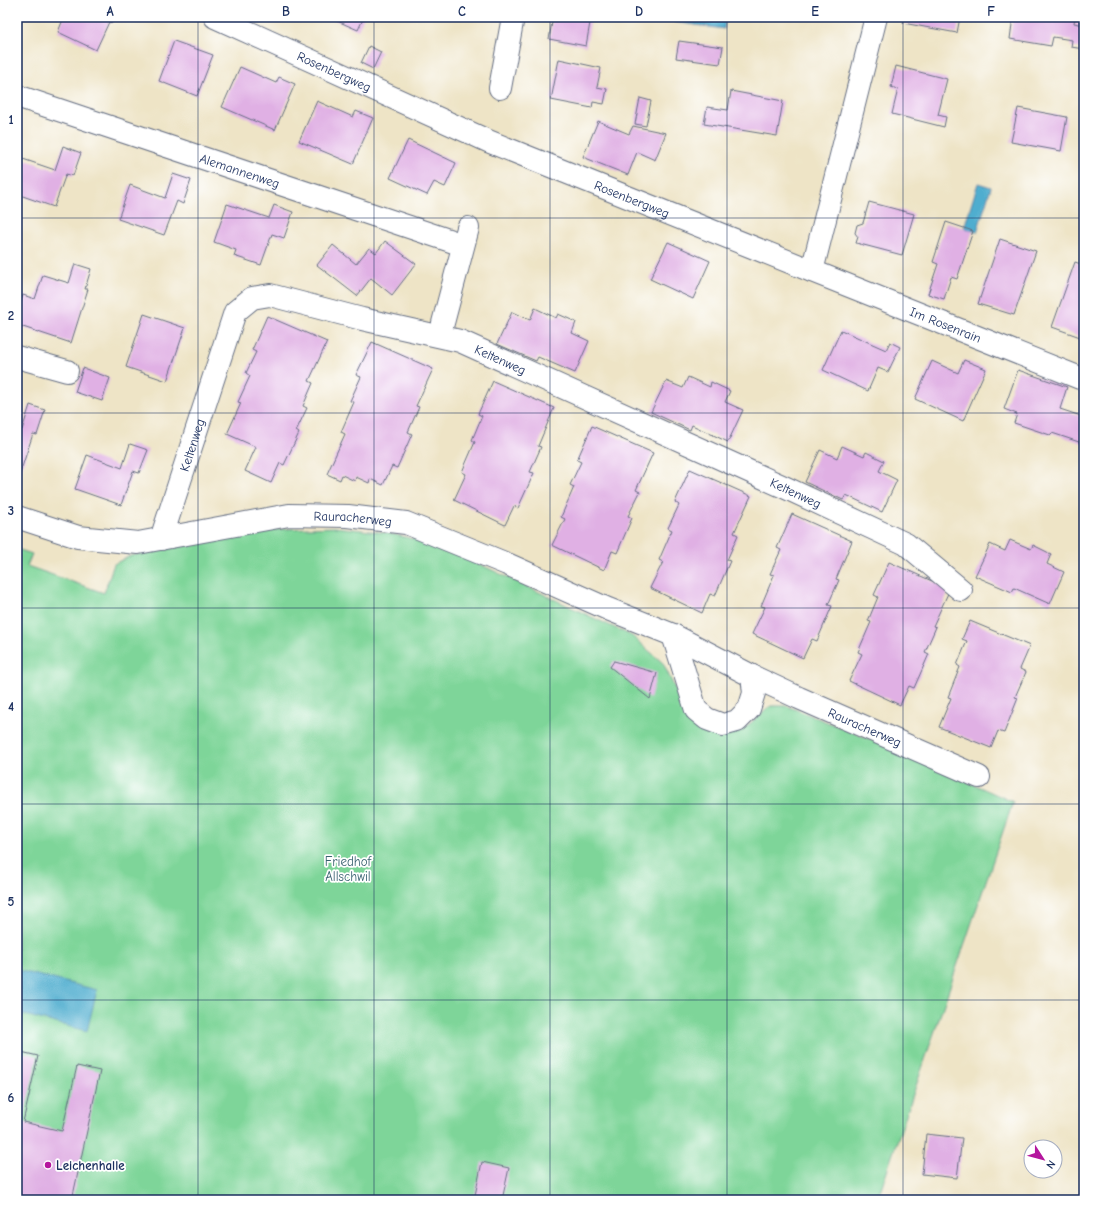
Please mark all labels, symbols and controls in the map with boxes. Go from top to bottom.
text: A [106,4,114,19]
text: B [282,4,290,19]
text: C [458,4,466,19]
text: D [635,4,643,19]
text: E [811,4,819,19]
text: F [987,4,995,19]
street label: Rosenbergweg [295,48,373,95]
text: 1 [8,112,14,127]
street label: Alemannenweg [198,151,282,191]
street label: Rosenbergweg [592,177,672,221]
street label: Im Rosenrain [908,304,983,346]
text: 2 [8,308,14,323]
street label: Keltenweg [472,342,528,378]
street label: Keltenweg [177,417,208,473]
street label: Keltenweg [768,475,824,511]
text: 3 [8,503,14,518]
street label: Rauracherweg [314,508,393,529]
text: 4 [8,699,14,714]
street label: Rauracherweg [826,705,904,750]
park label: Friedhof Allschwil [325,854,373,884]
text: 5 [8,894,15,909]
text: 6 [8,1090,15,1105]
north arrow [1023,1139,1063,1179]
place label: Leichenhalle [56,1158,125,1173]
text: N [1043,1158,1058,1171]
marker: Leichenhalle [43,1160,53,1170]

